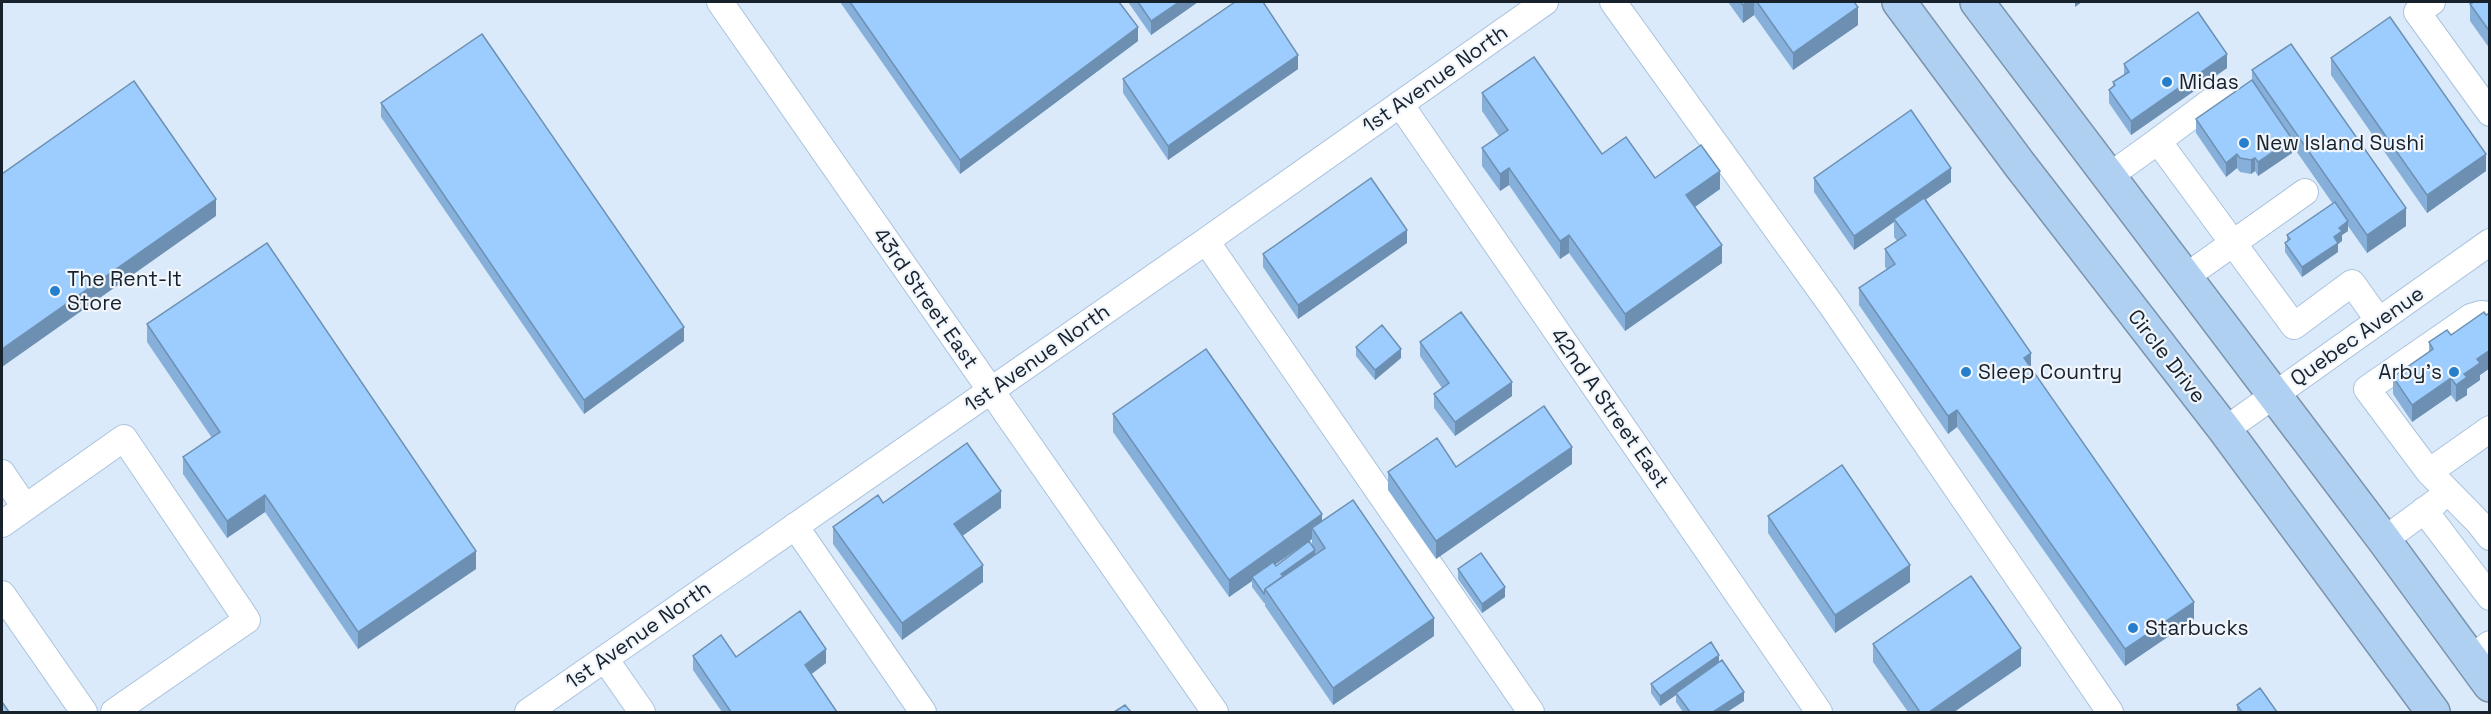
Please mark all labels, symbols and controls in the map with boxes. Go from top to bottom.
street label: 1st Avenue North [1357,18,1513,139]
place label: Midas [2179,68,2239,95]
marker: Midas [2160,75,2174,89]
place label: New Island Sushi [2256,129,2424,156]
marker: New Island Sushi [2237,136,2251,150]
street label: 43rd Street East [868,222,985,374]
place label: The Rent-It Store [67,265,182,316]
street label: Quebec Avenue [2285,279,2429,392]
marker: The Rent-It Store [48,284,62,298]
street label: 1st Avenue North [959,297,1115,418]
street label: Circle Drive [2122,303,2213,408]
street label: 42nd A Street East [1545,322,1676,493]
place label: Sleep Country [1978,358,2122,385]
place label: Arby's [2378,358,2442,385]
marker: Sleep Country [1959,365,1973,379]
marker: Arby's [2447,365,2461,379]
street label: 1st Avenue North [560,574,716,695]
place label: Starbucks [2145,614,2249,641]
marker: Starbucks [2126,621,2140,635]

